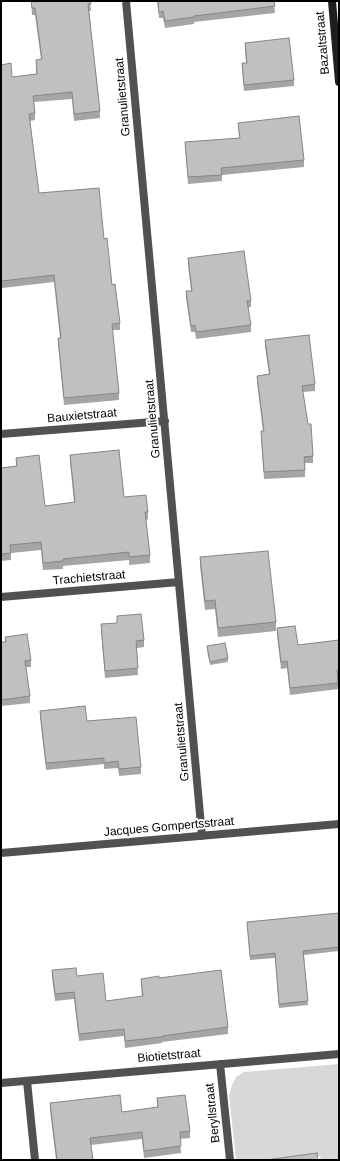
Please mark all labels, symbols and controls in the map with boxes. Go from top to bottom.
street label: Bazaltstraat [313,11,333,75]
street label: Granulietstraat [112,57,134,137]
street label: Granulietstraat [142,379,164,459]
street label: Bauxietstraat [46,406,118,426]
street label: Trachietstraat [52,568,126,588]
street label: Granulietstraat [171,702,193,782]
street label: Jacques Gompertsstraat [103,814,235,840]
street label: Biotietstraat [137,1046,201,1066]
street label: Beryllstraat [203,1082,223,1144]

